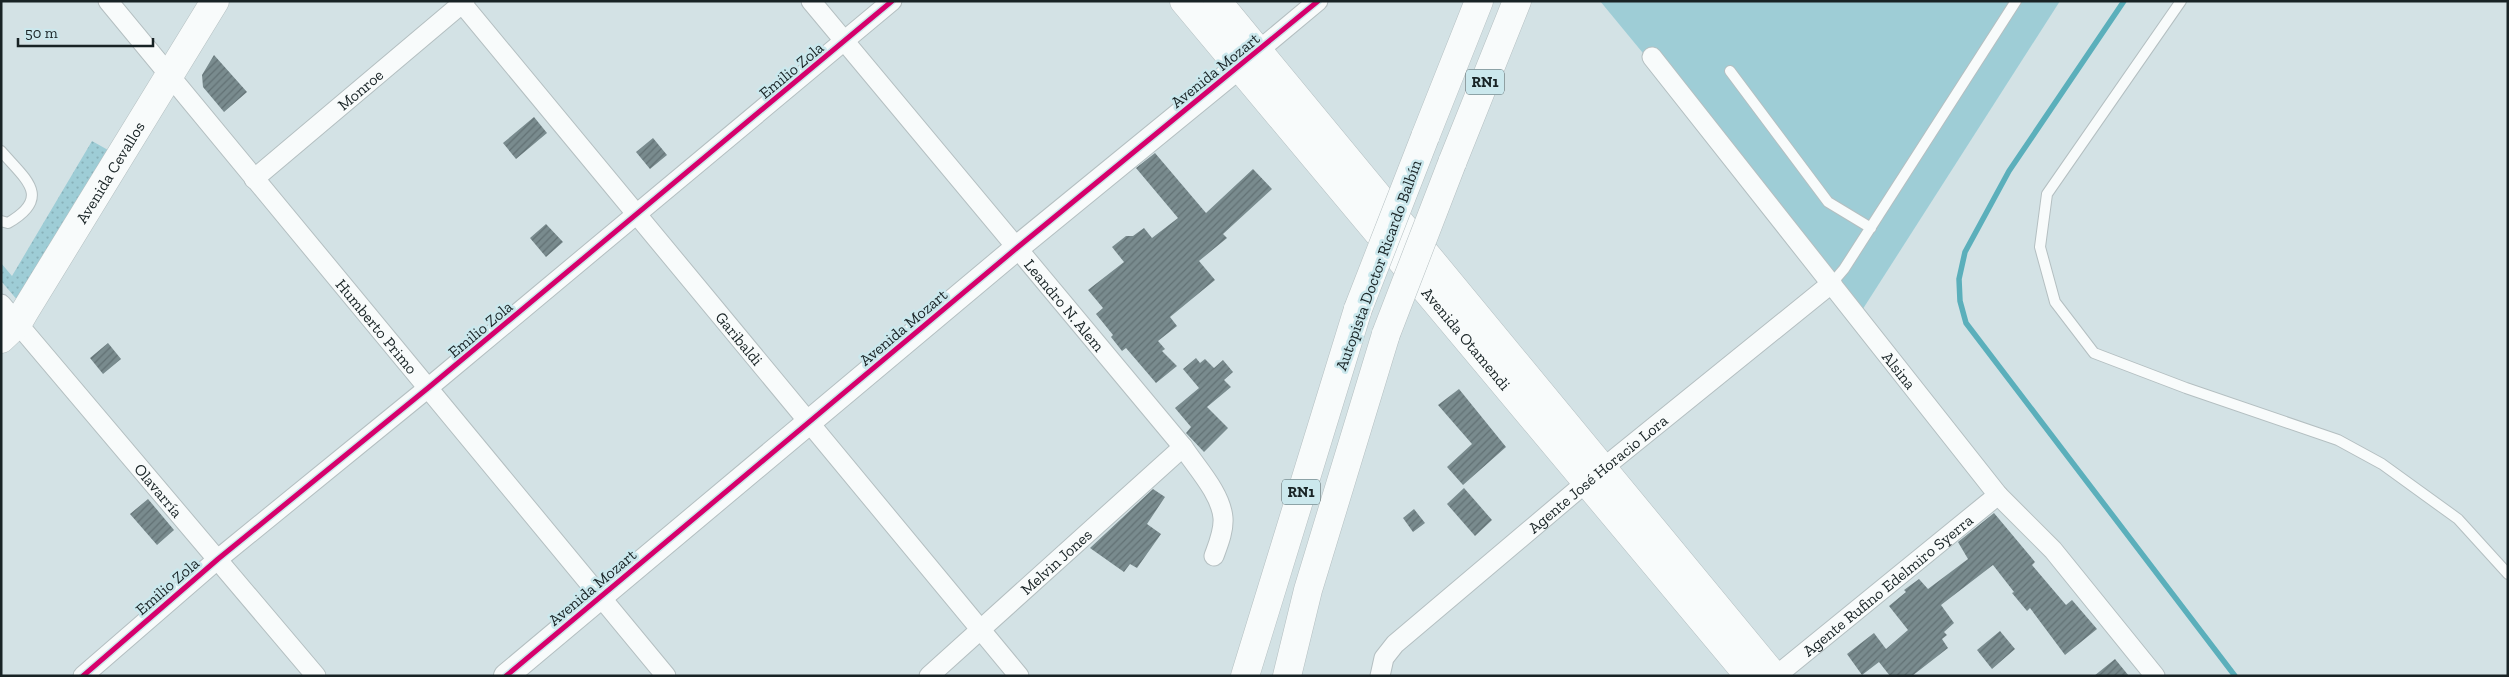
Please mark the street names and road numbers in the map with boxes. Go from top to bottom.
street label: Avenida Mozart [1167,29,1264,112]
street label: Emilio Zola [755,38,827,103]
street label: Monroe [334,65,387,114]
road number: RN1 [1466,70,1504,94]
street label: Avenida Cevallos [72,118,149,227]
street label: Autopista Doctor Ricardo Balbín [1331,157,1426,373]
street label: Leandro N. Alem [1020,255,1108,356]
street label: Humberto Primo [332,275,421,378]
street label: Avenida Otamendi [1418,284,1515,394]
street label: Avenida Mozart [856,285,951,370]
street label: Emilio Zola [444,297,516,362]
street label: Garibaldi [711,308,767,370]
street label: Alsina [1878,348,1920,393]
street label: Agente José Horacio Lora [1524,411,1672,537]
street label: Olavarría [130,460,187,522]
road number: RN1 [1282,480,1320,504]
street label: Agente Rufino Edelmiro Syerra [1799,510,1977,660]
street label: Melvin Jones [1017,525,1096,599]
street label: Avenida Mozart [545,545,640,630]
street label: Emilio Zola [132,554,203,619]

